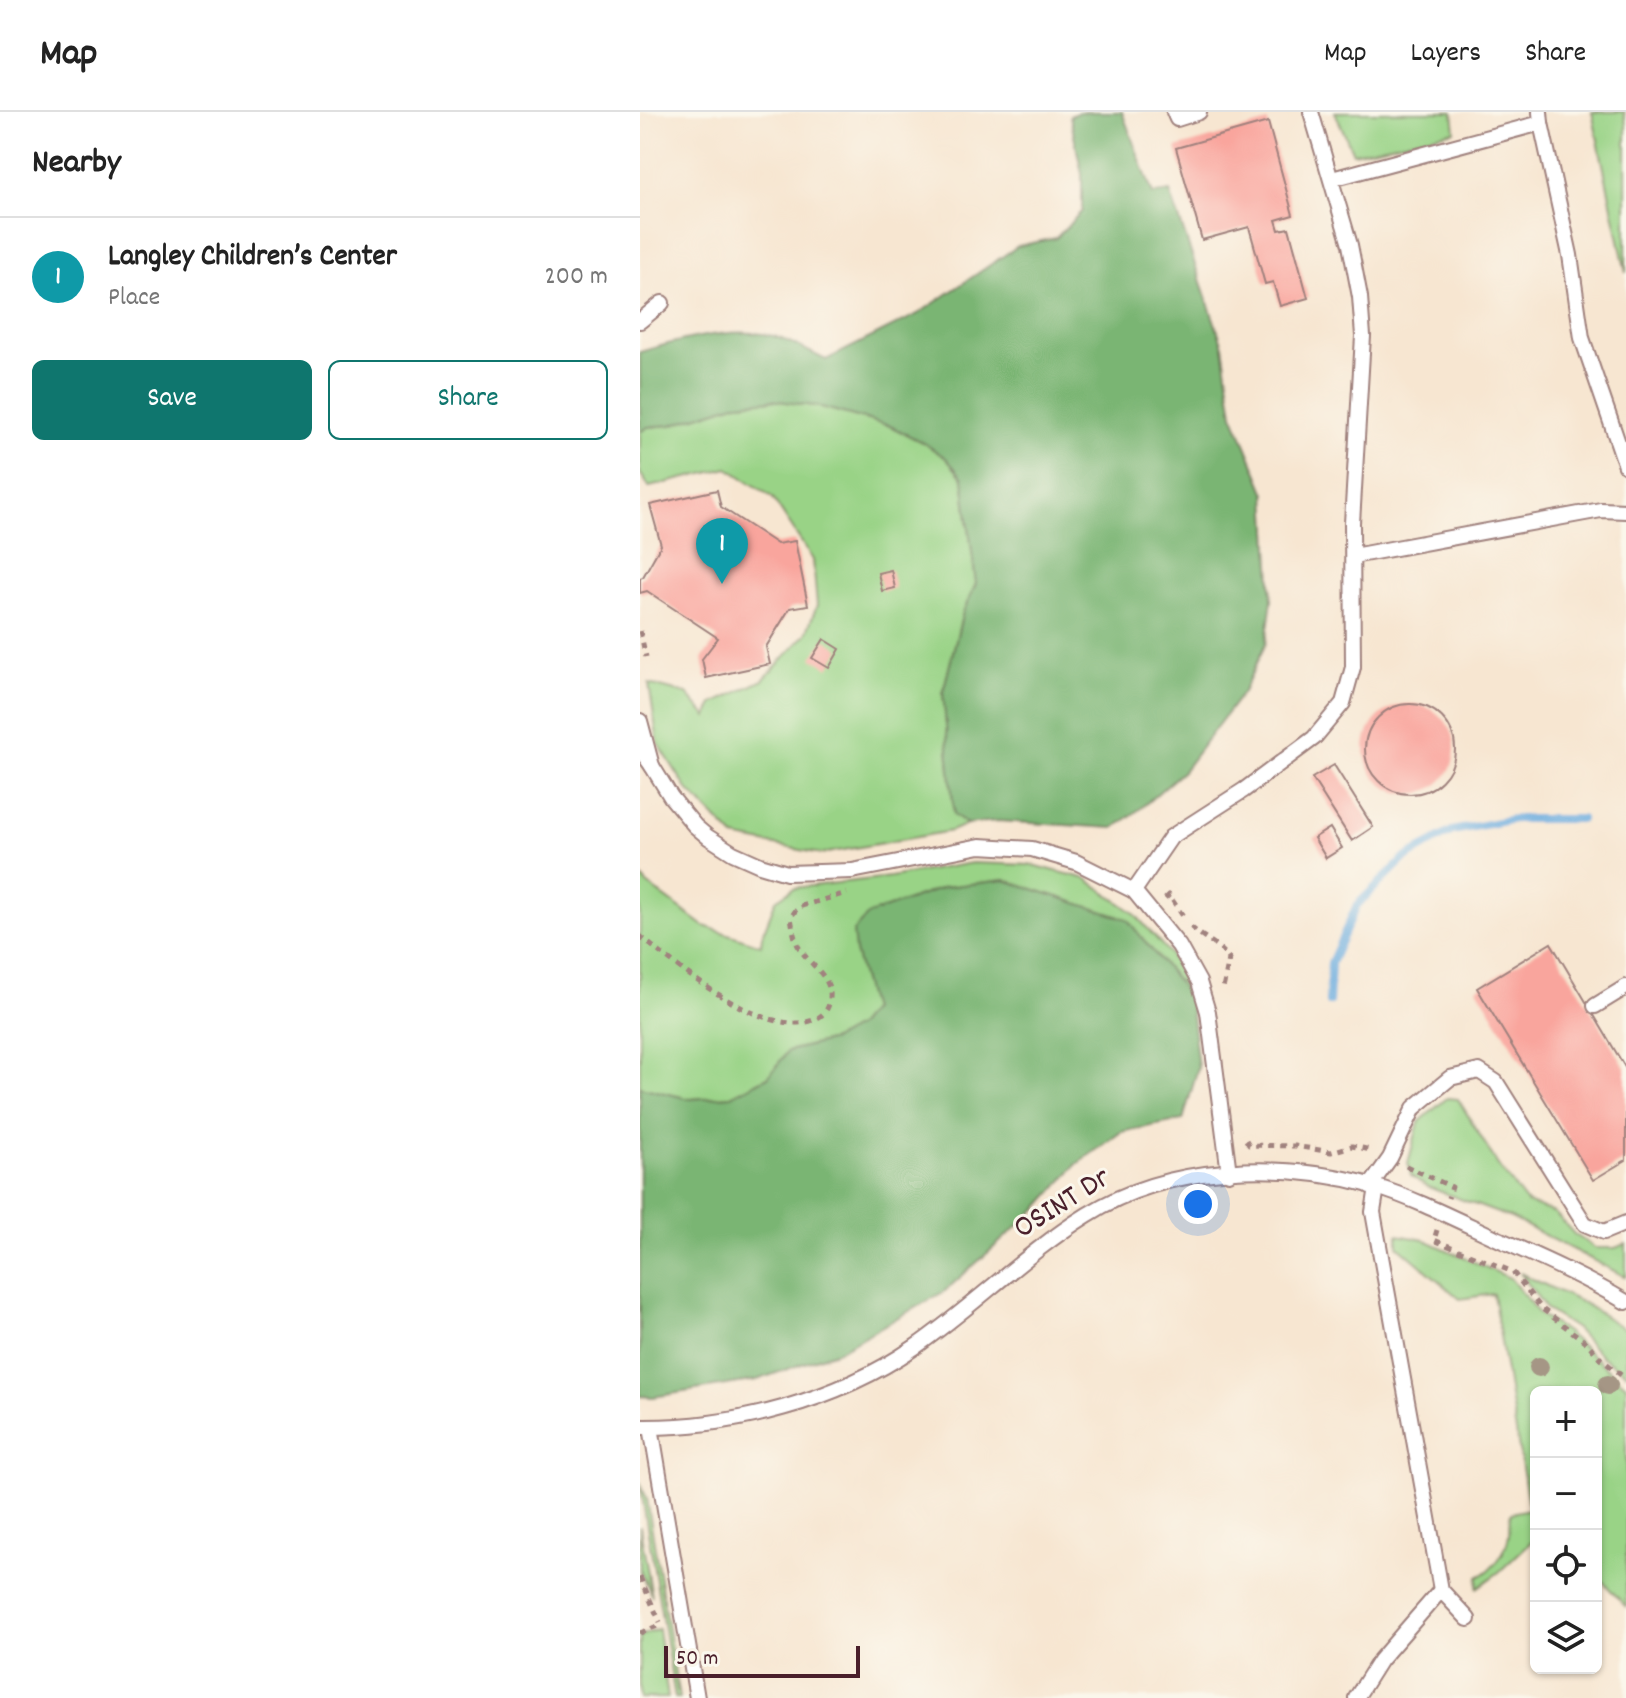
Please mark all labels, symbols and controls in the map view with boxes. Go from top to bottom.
text: Map [40,28,98,83]
text: Map [1324,35,1367,75]
text: Layers [1411,35,1481,75]
text: Share [1525,35,1586,75]
text: Nearby [32,140,121,189]
text: Langley Children’s Center [108,237,397,280]
text: 1 [55,259,61,296]
text: 200 m [544,259,608,296]
text: Place [108,280,160,317]
button: Save [32,360,312,440]
button: Share [328,360,608,440]
pin: 1 [696,518,748,584]
street label: OSINT Dr [1006,1157,1121,1253]
your location [1178,1184,1218,1224]
map controls [1530,1386,1602,1674]
button: + [1530,1386,1602,1458]
button: − [1530,1458,1602,1530]
button: locate [1530,1530,1602,1602]
button: layers [1530,1602,1602,1674]
scale bar [664,1642,860,1678]
text: 50 m [676,1644,718,1675]

